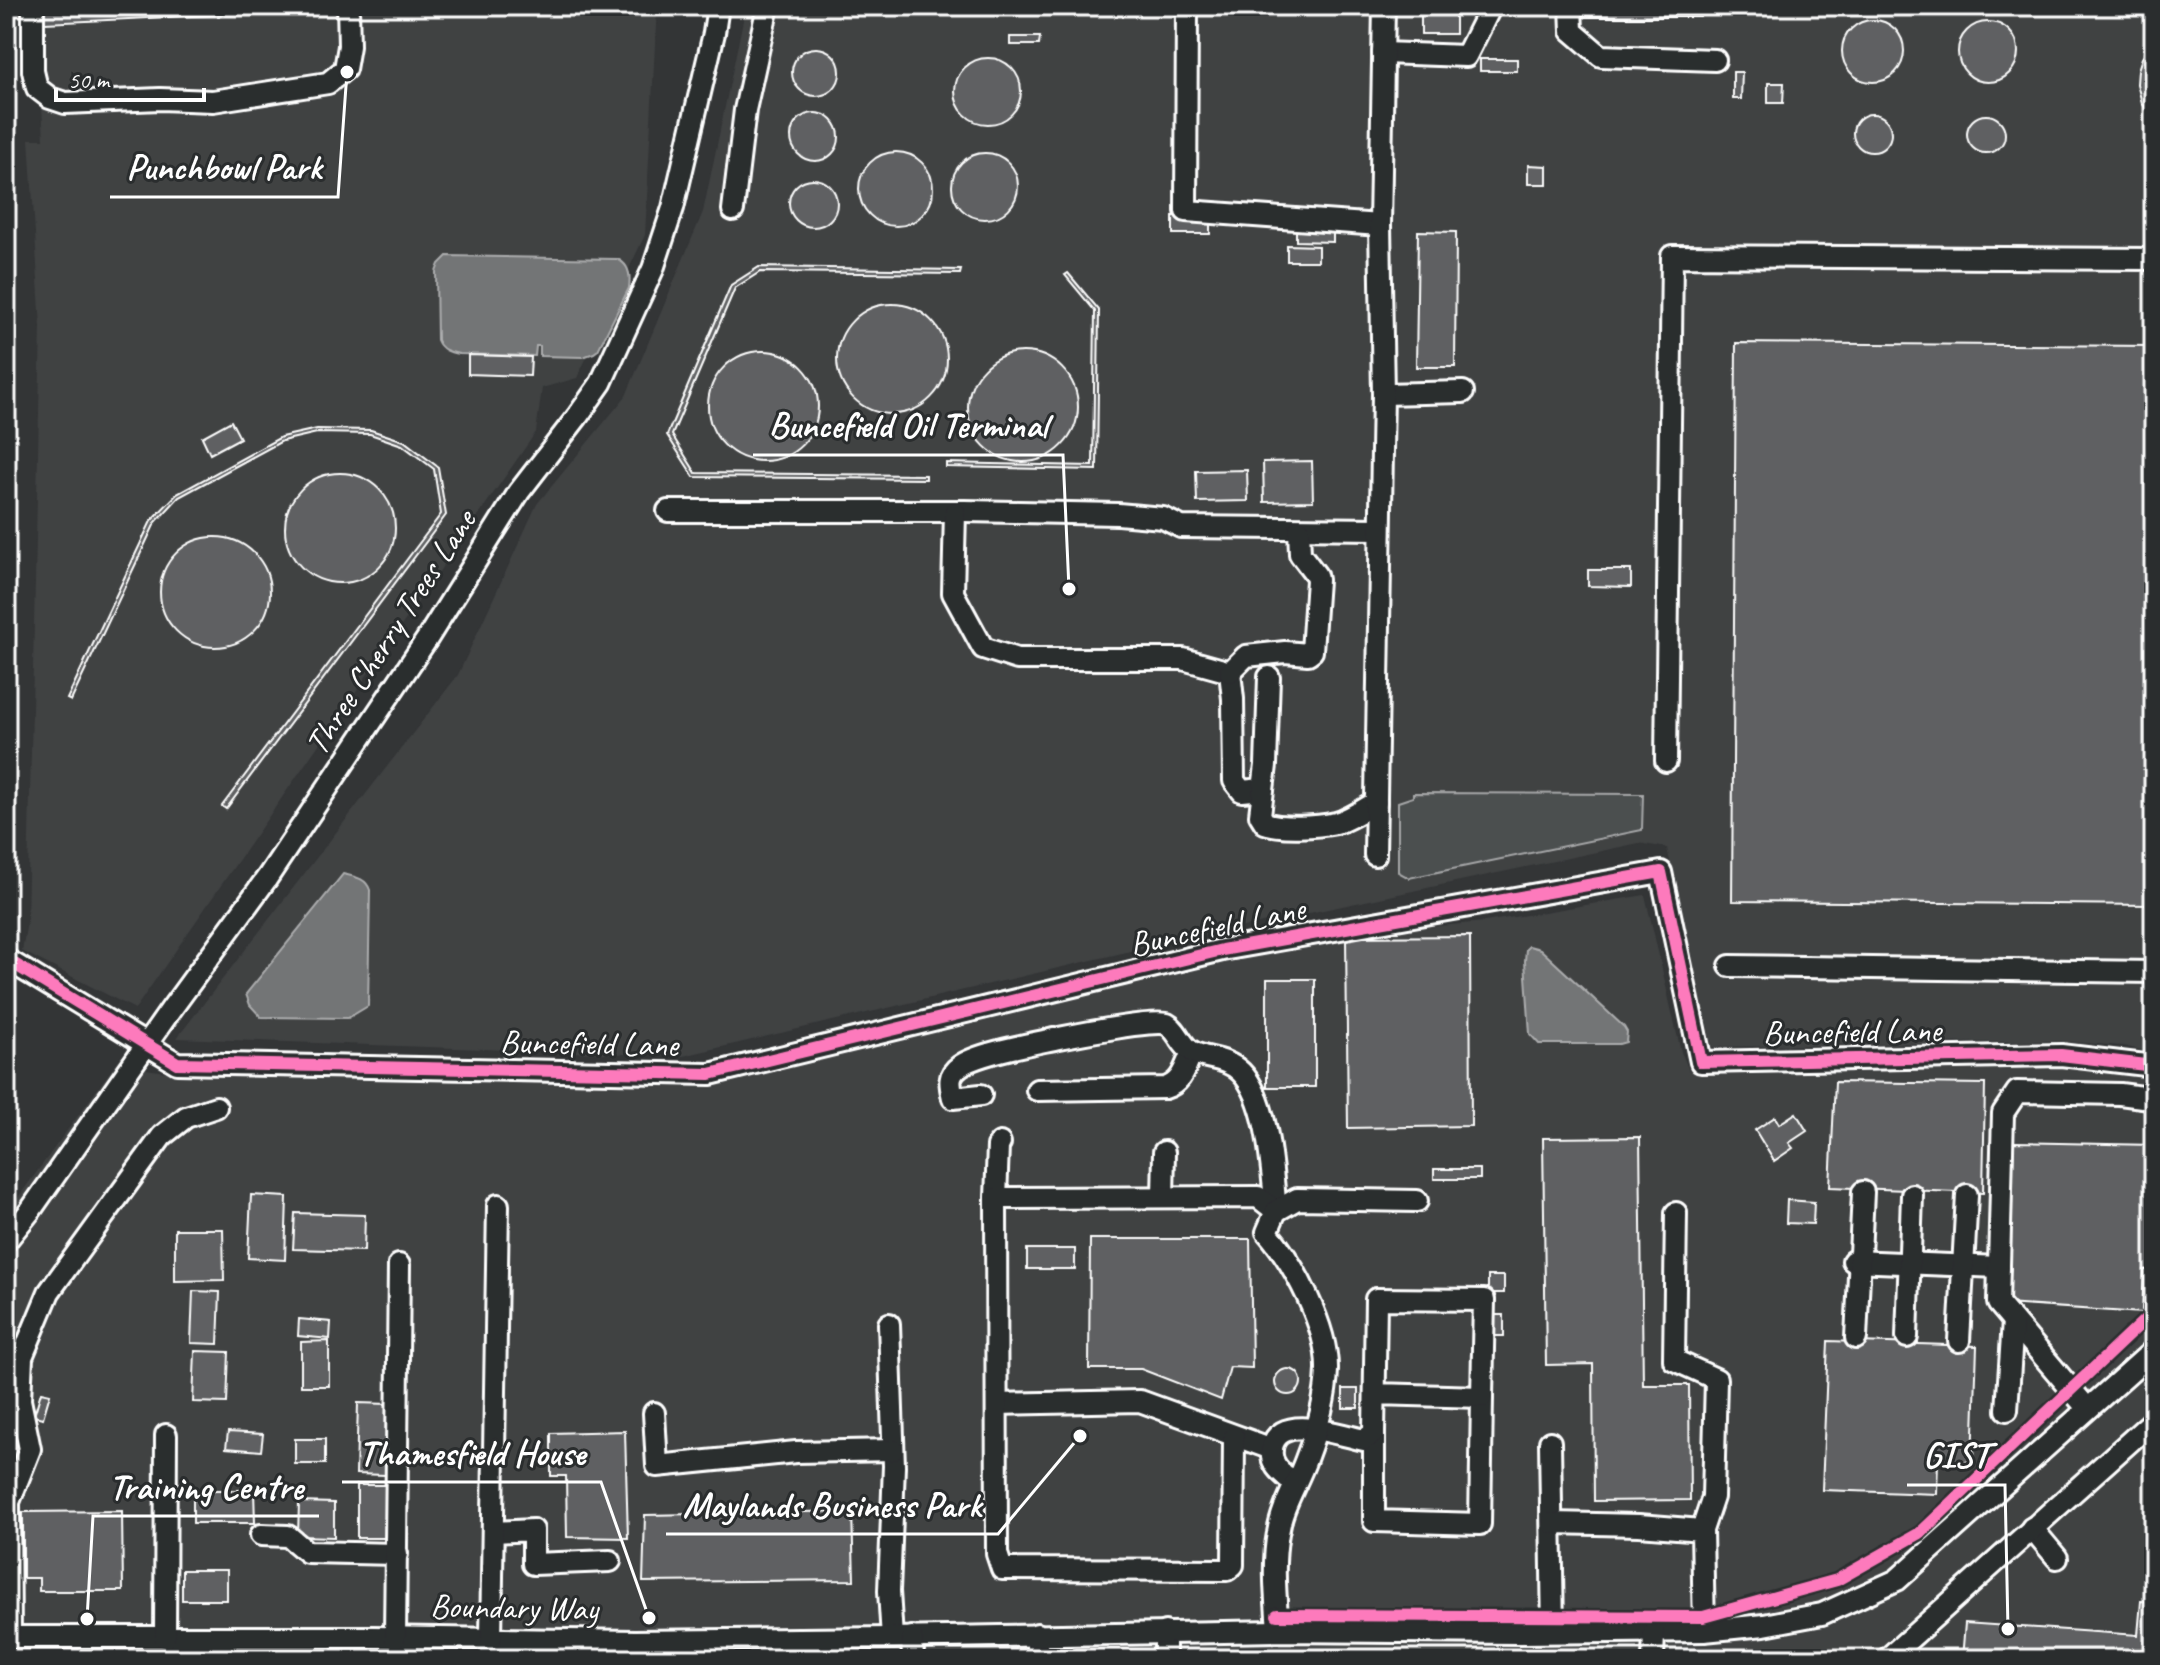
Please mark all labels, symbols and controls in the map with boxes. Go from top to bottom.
scale bar [56,52,204,102]
text: 50 m [68,65,111,95]
callout: Punchbowl Park [110,137,338,197]
text: Punchbowl Park [127,144,325,190]
callout: Buncefield Oil Terminal [753,395,1063,455]
text: Buncefield Oil Terminal [769,402,1054,448]
street label: Three Cherry Trees Lane [295,499,487,763]
street label: Buncefield Lane [1125,886,1311,966]
street label: Buncefield Lane [1763,1008,1943,1054]
street label: Buncefield Lane [500,1020,680,1066]
callout: Thamesfield House [342,1422,601,1482]
callout: GIST [1907,1425,2005,1485]
text: Thamesfield House [359,1430,588,1476]
text: GIST [1923,1432,1999,1478]
callout: Training Centre [93,1456,319,1516]
text: Training Centre [109,1464,306,1510]
callout: Maylands Business Park [666,1474,998,1534]
text: Maylands Business Park [683,1482,985,1528]
street label: Boundary Way [430,1584,601,1630]

